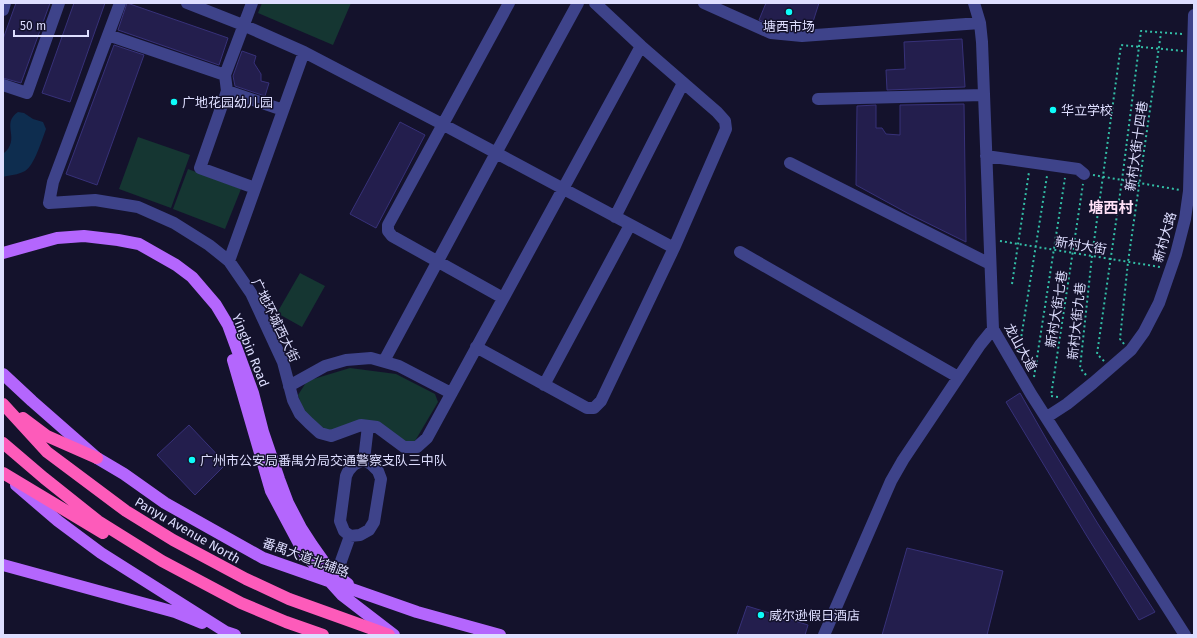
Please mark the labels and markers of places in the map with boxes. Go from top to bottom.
marker: 塘西市场 [784,7,794,17]
place label: 塘西市场 [763,19,815,34]
place label: 广地花园幼儿园 [182,95,273,110]
marker: 广地花园幼儿园 [169,97,179,107]
place label: 华立学校 [1061,103,1113,118]
marker: 华立学校 [1048,105,1058,115]
place label: 广州市公安局番禺分局交通警察支队三中队 [200,453,447,468]
marker: 广州市公安局番禺分局交通警察支队三中队 [187,455,197,465]
place label: 威尔逊假日酒店 [769,608,860,623]
marker: 威尔逊假日酒店 [756,610,766,620]

